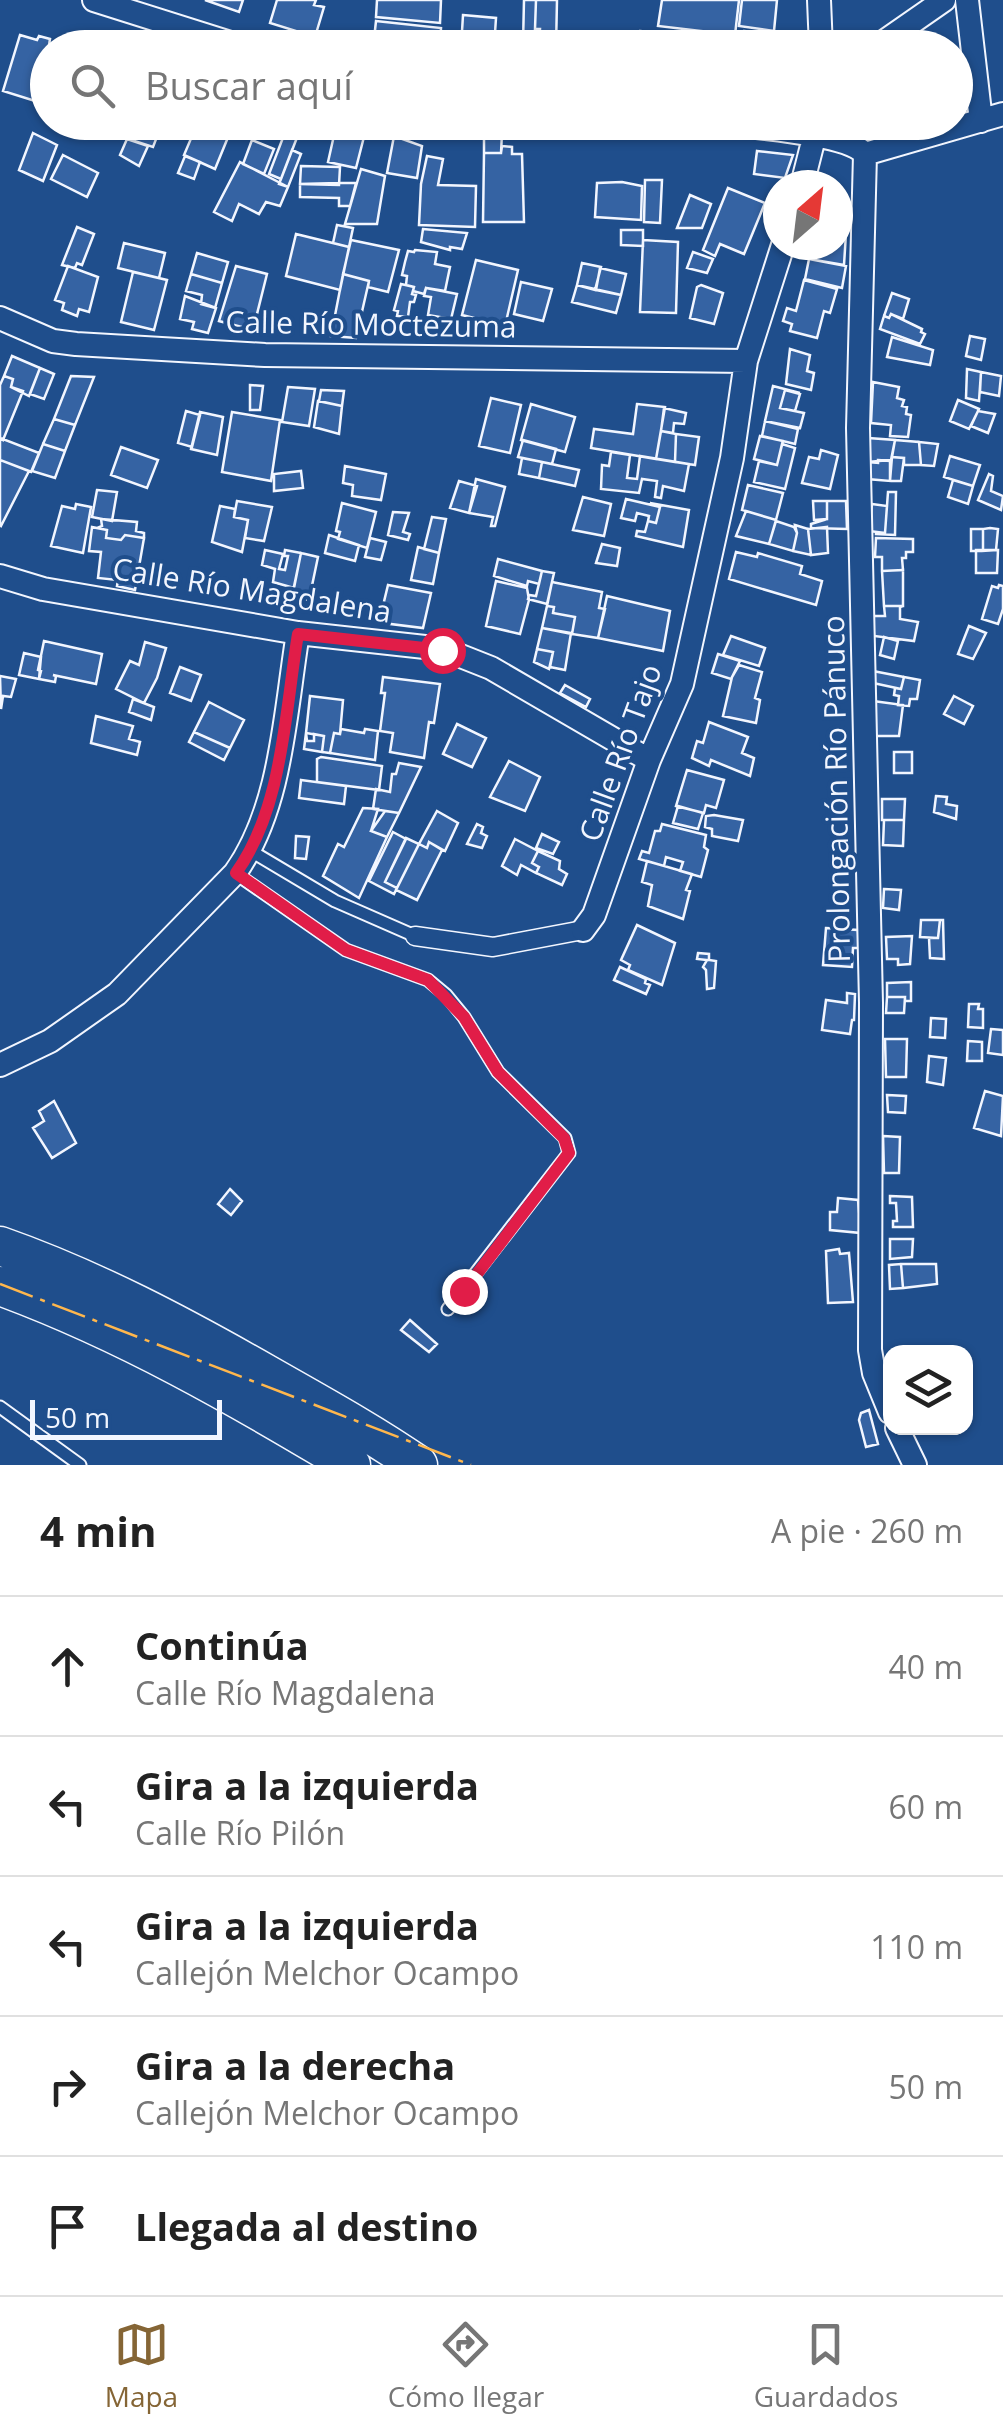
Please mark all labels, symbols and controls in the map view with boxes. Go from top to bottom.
search box [30,30,973,140]
icon: search [65,58,120,113]
text: Buscar aquí [145,59,353,111]
north arrow [763,170,853,260]
street label: Calle Río Moctezuma [225,300,517,347]
street label: Calle Río Magdalena [110,547,395,632]
street label: Prolongación Río Pánuco [812,615,859,963]
route start [420,628,466,674]
street label: Calle Río Tajo [569,658,671,847]
route end [442,1269,488,1315]
map controls [883,1345,973,1435]
button: layers [883,1345,973,1435]
scale bar [30,1395,222,1440]
text: 50 m [45,1398,110,1436]
text: 4 min [40,1502,157,1559]
text: A pie · 260 m [771,1509,963,1552]
text: Continúa [135,1619,309,1671]
icon: ahead [40,1639,95,1694]
text: 40 m [888,1645,963,1688]
text: Calle Río Magdalena [135,1671,436,1714]
text: Gira a la izquierda [135,1759,479,1811]
icon: left [40,1779,95,1834]
text: 60 m [888,1785,963,1828]
text: Calle Río Pilón [135,1811,345,1854]
text: Gira a la izquierda [135,1899,479,1951]
icon: left [40,1919,95,1974]
text: 110 m [870,1925,963,1968]
text: Callejón Melchor Ocampo [135,1951,519,1994]
text: Gira a la derecha [135,2039,455,2091]
icon: right [40,2059,95,2114]
text: 50 m [888,2065,963,2108]
text: Callejón Melchor Ocampo [135,2091,519,2134]
icon: arrive [40,2199,95,2254]
text: Llegada al destino [135,2200,478,2252]
tab: Mapa [105,2317,178,2415]
tab: Cómo llegar [388,2317,544,2415]
tab: Guardados [754,2317,898,2415]

